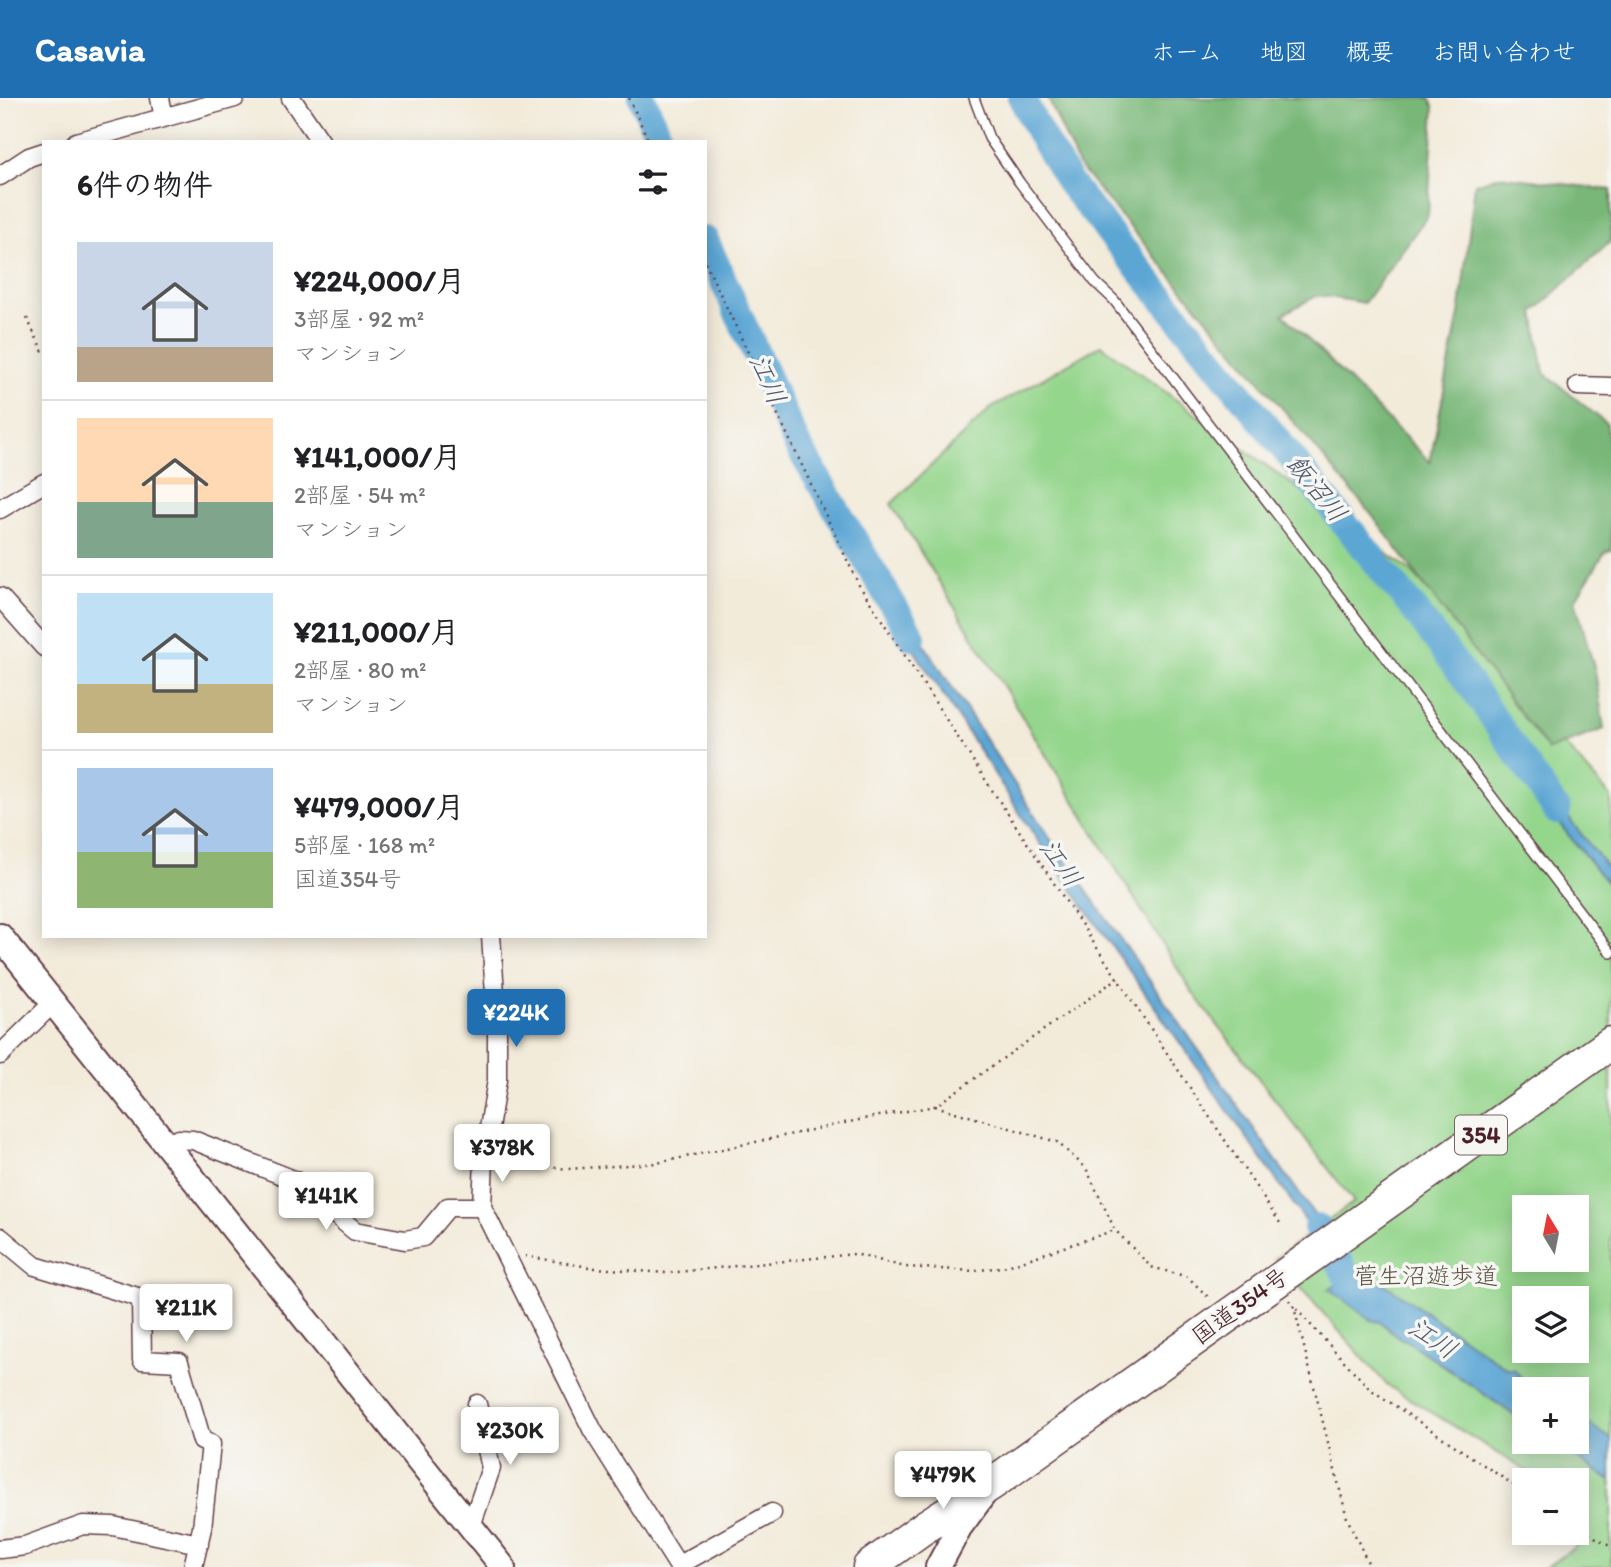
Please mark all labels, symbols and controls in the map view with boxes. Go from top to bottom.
text: Casavia [35,30,145,69]
text: ホーム [1151,37,1222,66]
text: 地図 [1260,37,1308,66]
text: 概要 [1346,37,1394,66]
text: お問い合わせ [1432,37,1576,66]
icon: filters [634,163,672,201]
text: 6件の物件 [77,166,213,203]
text: ¥224,000/月 [294,262,466,299]
icon: home [133,270,217,354]
text: 3部屋 · 92 m² [294,305,424,333]
text: マンション [294,339,408,367]
water label: 江川 [743,349,793,409]
text: ¥141,000/月 [294,438,462,475]
icon: home [133,446,217,530]
water label: 飯沼川 [1280,448,1354,528]
text: 2部屋 · 54 m² [294,481,426,509]
text: マンション [294,515,408,543]
text: ¥211,000/月 [294,613,460,650]
icon: home [133,621,217,705]
text: 2部屋 · 80 m² [294,656,426,684]
text: マンション [294,690,408,718]
text: ¥479,000/月 [294,788,465,825]
icon: home [133,796,217,880]
text: 5部屋 · 168 m² [294,831,435,859]
water label: 江川 [1033,833,1089,893]
text: 国道354号 [294,865,401,893]
pin: ¥224K [467,990,565,1049]
text: ¥224K [483,998,549,1026]
road number: 354 [1455,1116,1507,1154]
pin: ¥378K [453,1124,551,1184]
text: ¥378K [470,1133,534,1161]
pin: ¥141K [277,1172,375,1232]
text: ¥141K [295,1181,357,1209]
north arrow [1512,1195,1589,1272]
map controls [1512,1195,1589,1545]
street label: 国道354号 [1186,1261,1294,1350]
park label: 菅生沼遊歩道 [1354,1261,1498,1290]
pin: ¥211K [137,1284,235,1344]
button: layers [1512,1286,1589,1363]
text: ¥211K [155,1293,217,1321]
water label: 江川 [1402,1310,1464,1366]
button: + [1512,1377,1589,1454]
pin: ¥230K [461,1408,559,1467]
text: ¥230K [477,1416,543,1444]
pin: ¥479K [894,1452,992,1511]
text: ¥479K [911,1460,975,1488]
button: − [1512,1468,1589,1545]

